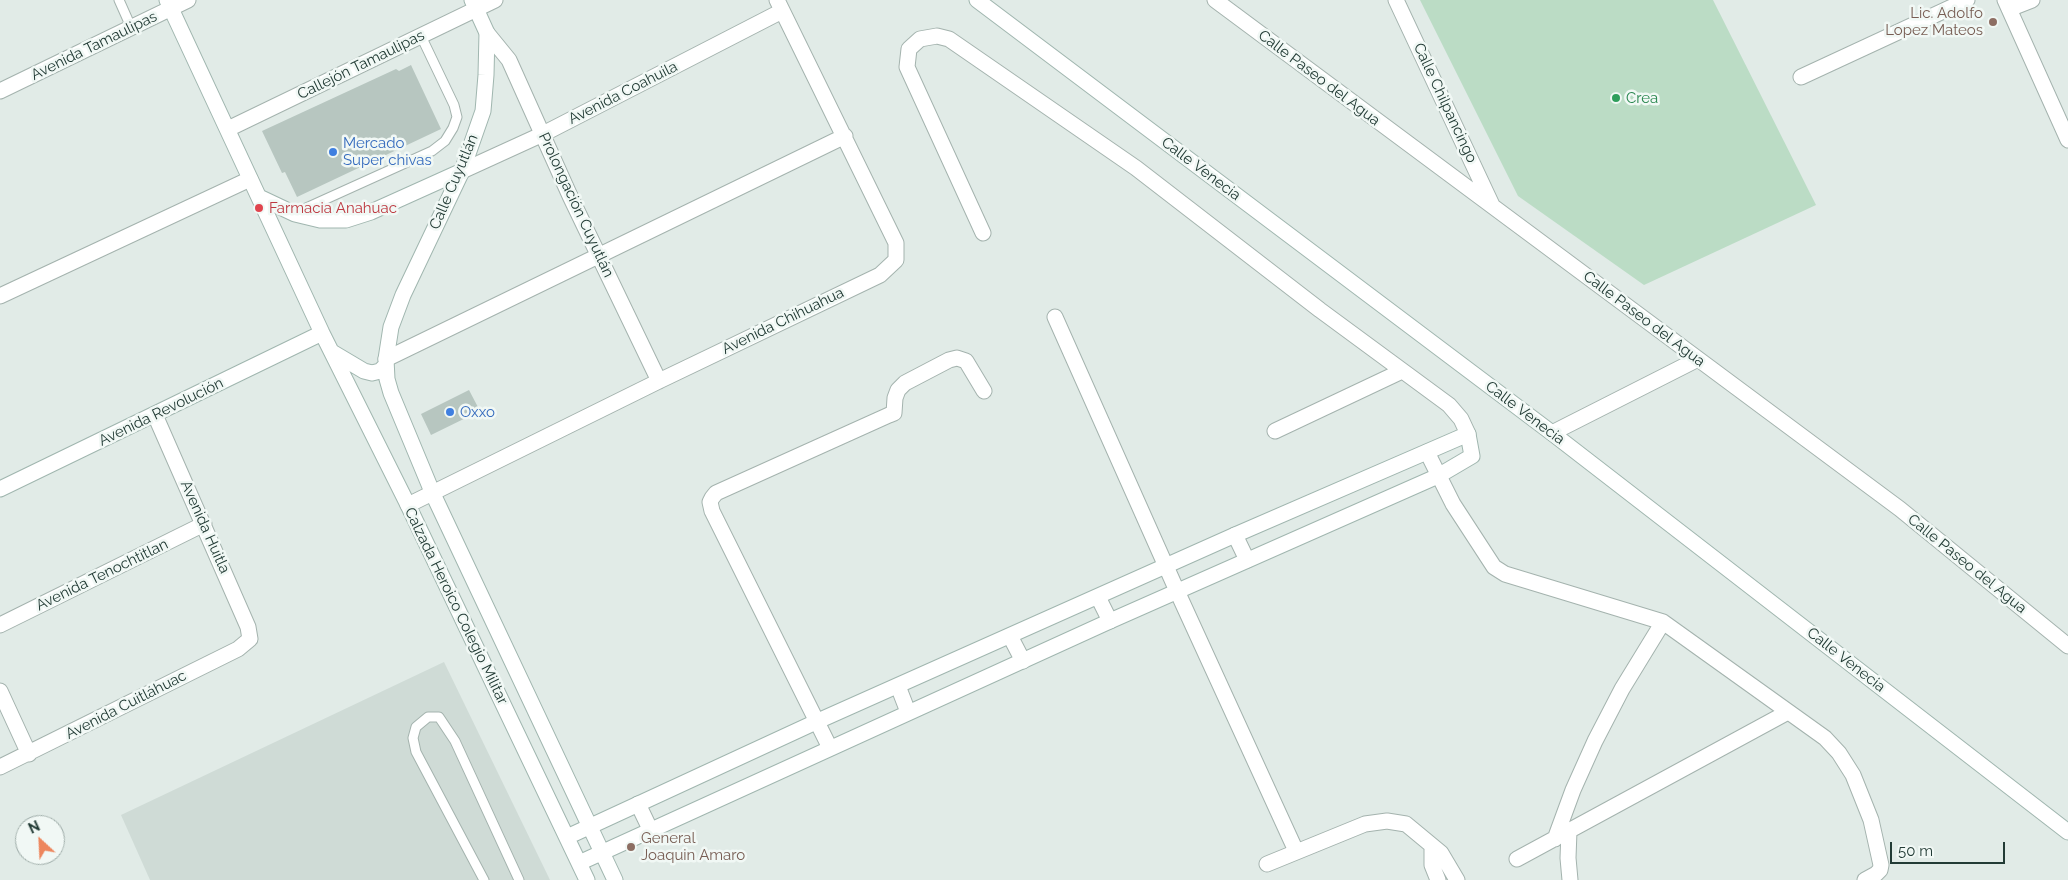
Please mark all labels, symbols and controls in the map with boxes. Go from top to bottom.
place label: Lic. Adolfo Lopez Mateos [1885,4,1983,39]
street label: Avenida Tamaulipas [28,8,160,84]
marker: Lic. Adolfo Lopez Mateos [1987,16,1999,28]
street label: Callejón Tamaulipas [295,26,427,104]
street label: Calle Paseo del Agua [1255,26,1383,130]
street label: Calle Chilpancingo [1409,40,1481,166]
street label: Avenida Coahuila [565,58,681,128]
place label: Crea [1626,89,1658,107]
marker: Crea [1610,92,1622,104]
street label: Prolongación Cuyutlán [535,130,617,280]
street label: Calle Cuyutlán [426,132,482,232]
street label: Calle Venecia [1158,133,1244,205]
place label: Mercado Super chivas [343,134,432,169]
marker: Mercado Super chivas [327,146,339,158]
place label: Farmacia Anahuac [269,199,397,217]
marker: Farmacia Anahuac [253,202,265,214]
street label: Calle Paseo del Agua [1580,267,1708,371]
street label: Avenida Chihuahua [719,284,847,358]
street label: Avenida Revolución [96,374,226,450]
street label: Calle Venecia [1482,377,1568,449]
place label: Oxxo [460,403,495,421]
marker: Oxxo [444,406,456,418]
street label: Avenida Huitla [176,478,234,576]
street label: Calzada Heroico Colegio Militar [400,505,512,707]
street label: Calle Paseo del Agua [1904,511,2030,617]
street label: Avenida Tenochtitlan [33,535,171,615]
street label: Calle Venecia [1803,624,1889,696]
street label: Avenida Cuitláhuac [63,667,189,743]
north arrow [15,815,65,865]
text: N [26,818,42,837]
place label: General Joaquin Amaro [641,829,745,864]
scale bar [1893,832,2008,864]
marker: General Joaquin Amaro [625,841,637,853]
text: 50 m [1898,842,1933,860]

